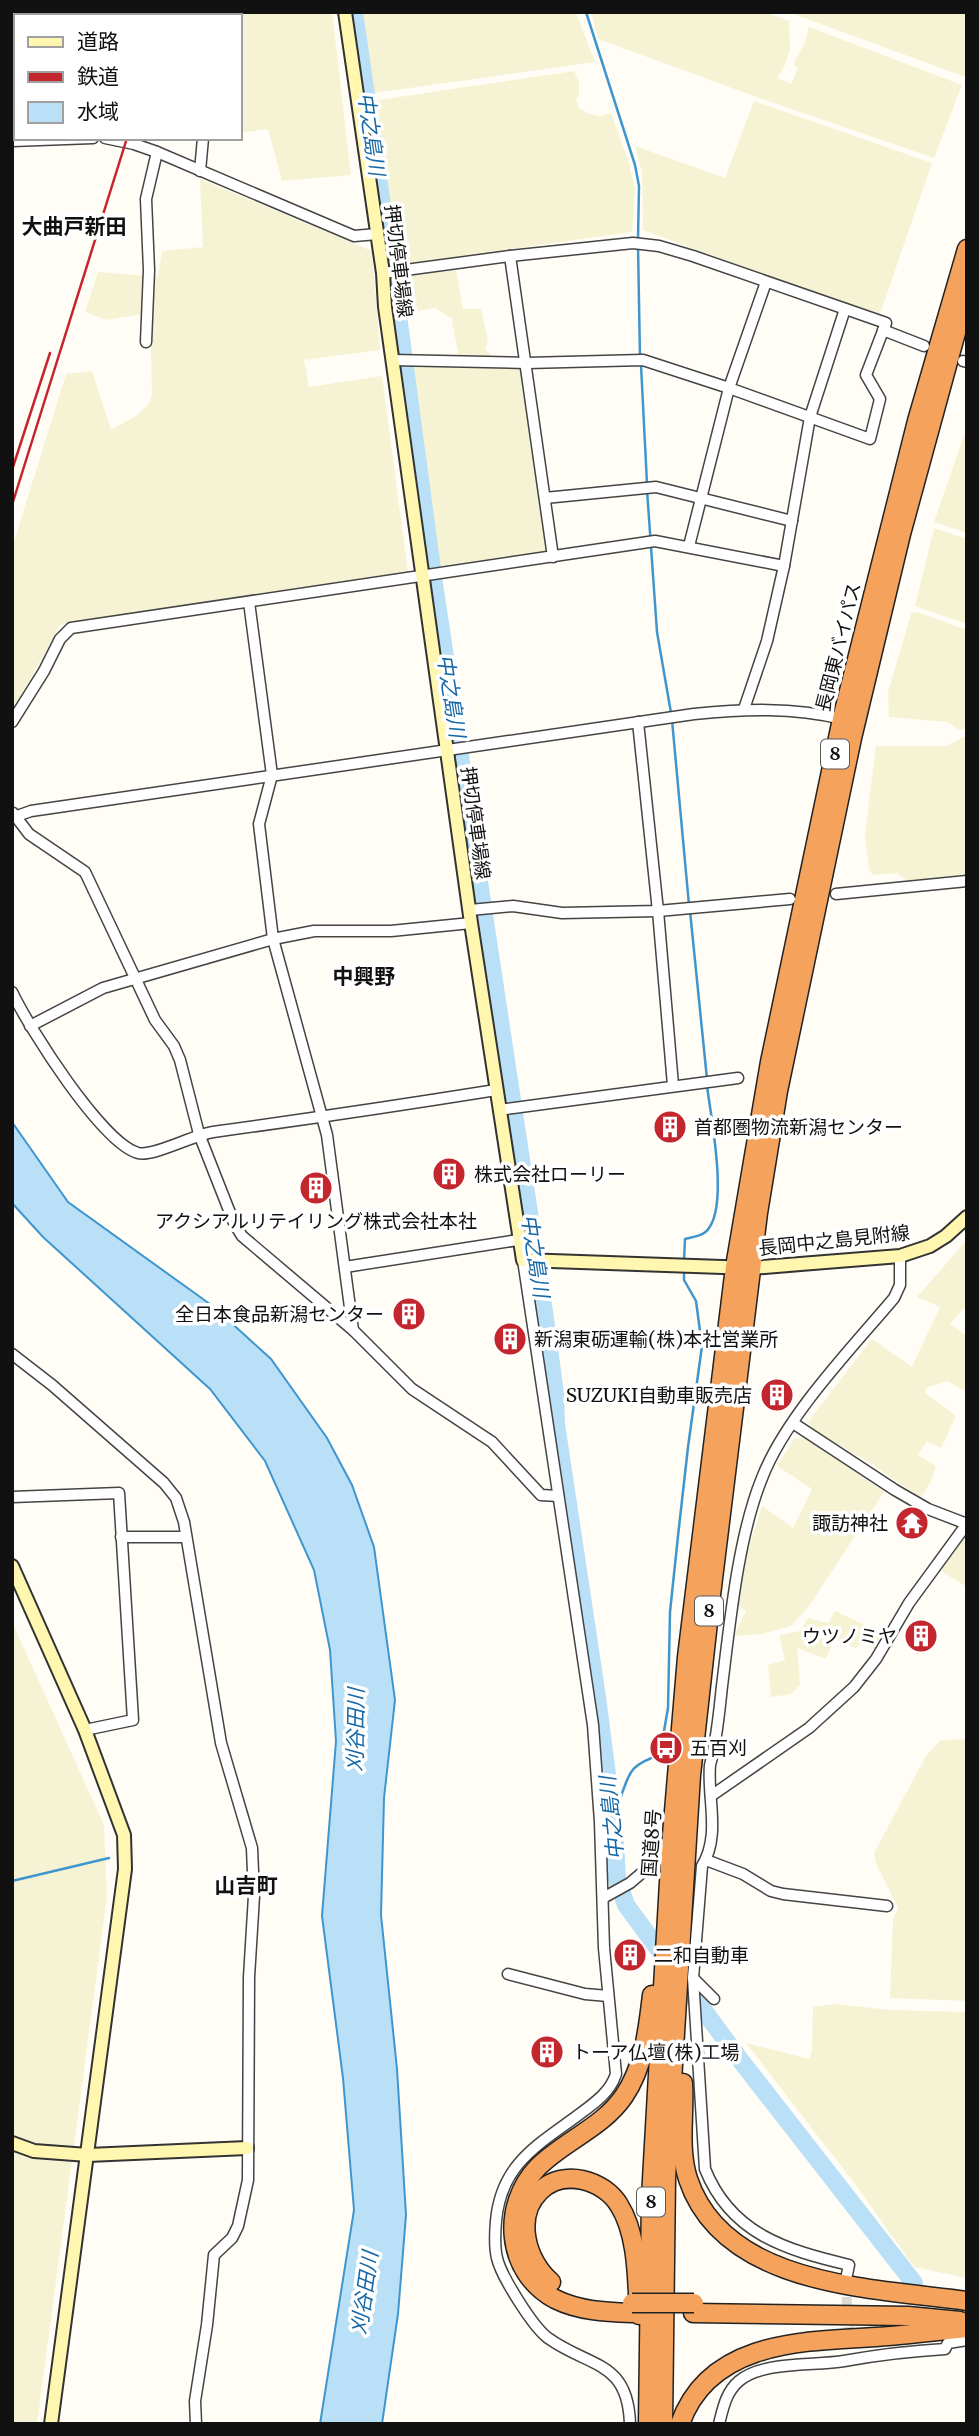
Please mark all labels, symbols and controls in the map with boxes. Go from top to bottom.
legend [14,14,242,140]
text: 道路 [77,28,119,55]
text: 鉄道 [77,63,119,90]
water label: 中之島川 [352,90,391,179]
text: 水域 [77,98,119,125]
street label: 押切停車場線 [380,203,418,319]
district label: 大曲戸新田 [22,213,127,240]
street label: 長岡東バイパス [810,580,866,714]
water label: 中之島川 [432,652,472,741]
road number: 8 [821,740,849,768]
street label: 押切停車場線 [456,765,496,881]
district label: 中興野 [333,963,396,990]
building icon: 首都圏物流新潟センター [651,1108,689,1146]
place label: 首都圏物流新潟センター [694,1115,903,1139]
building icon: 株式会社ローリー [430,1155,468,1193]
place label: 株式会社ローリー [474,1162,626,1186]
building icon: アクシアルリテイリング株式会社本社 [297,1169,335,1207]
place label: アクシアルリテイリング株式会社本社 [155,1209,477,1233]
water label: 中之島川 [516,1212,556,1301]
street label: 長岡中之島見附線 [757,1220,911,1260]
building icon: 全日本食品新潟センター [390,1295,428,1333]
place label: 全日本食品新潟センター [175,1302,384,1326]
building icon: 新潟東砺運輸(株)本社営業所 [491,1320,529,1358]
place label: 新潟東砺運輸(株)本社営業所 [534,1327,778,1351]
building icon: SUZUKI自動車販売店 [758,1376,796,1414]
place label: SUZUKI自動車販売店 [566,1383,752,1407]
temple icon: 諏訪神社 [893,1504,931,1542]
place label: 諏訪神社 [812,1511,888,1535]
road number: 8 [695,1596,723,1626]
building icon: ウツノミヤ [902,1617,940,1655]
place label: ウツノミヤ [802,1624,897,1648]
water label: 刈谷田川 [341,1686,370,1772]
bus stop icon: 五百刈 [647,1729,685,1767]
place label: 五百刈 [690,1736,747,1760]
water label: 中之島川 [593,1773,629,1861]
street label: 国道8号 [637,1808,665,1878]
district label: 山吉町 [215,1872,278,1899]
building icon: 二和自動車 [611,1936,649,1974]
place label: 二和自動車 [654,1943,749,1967]
building icon: トーア仏壇(株)工場 [528,2033,566,2071]
place label: トーア仏壇(株)工場 [572,2040,740,2064]
road number: 8 [637,2188,665,2216]
water label: 刈谷田川 [345,2247,384,2336]

